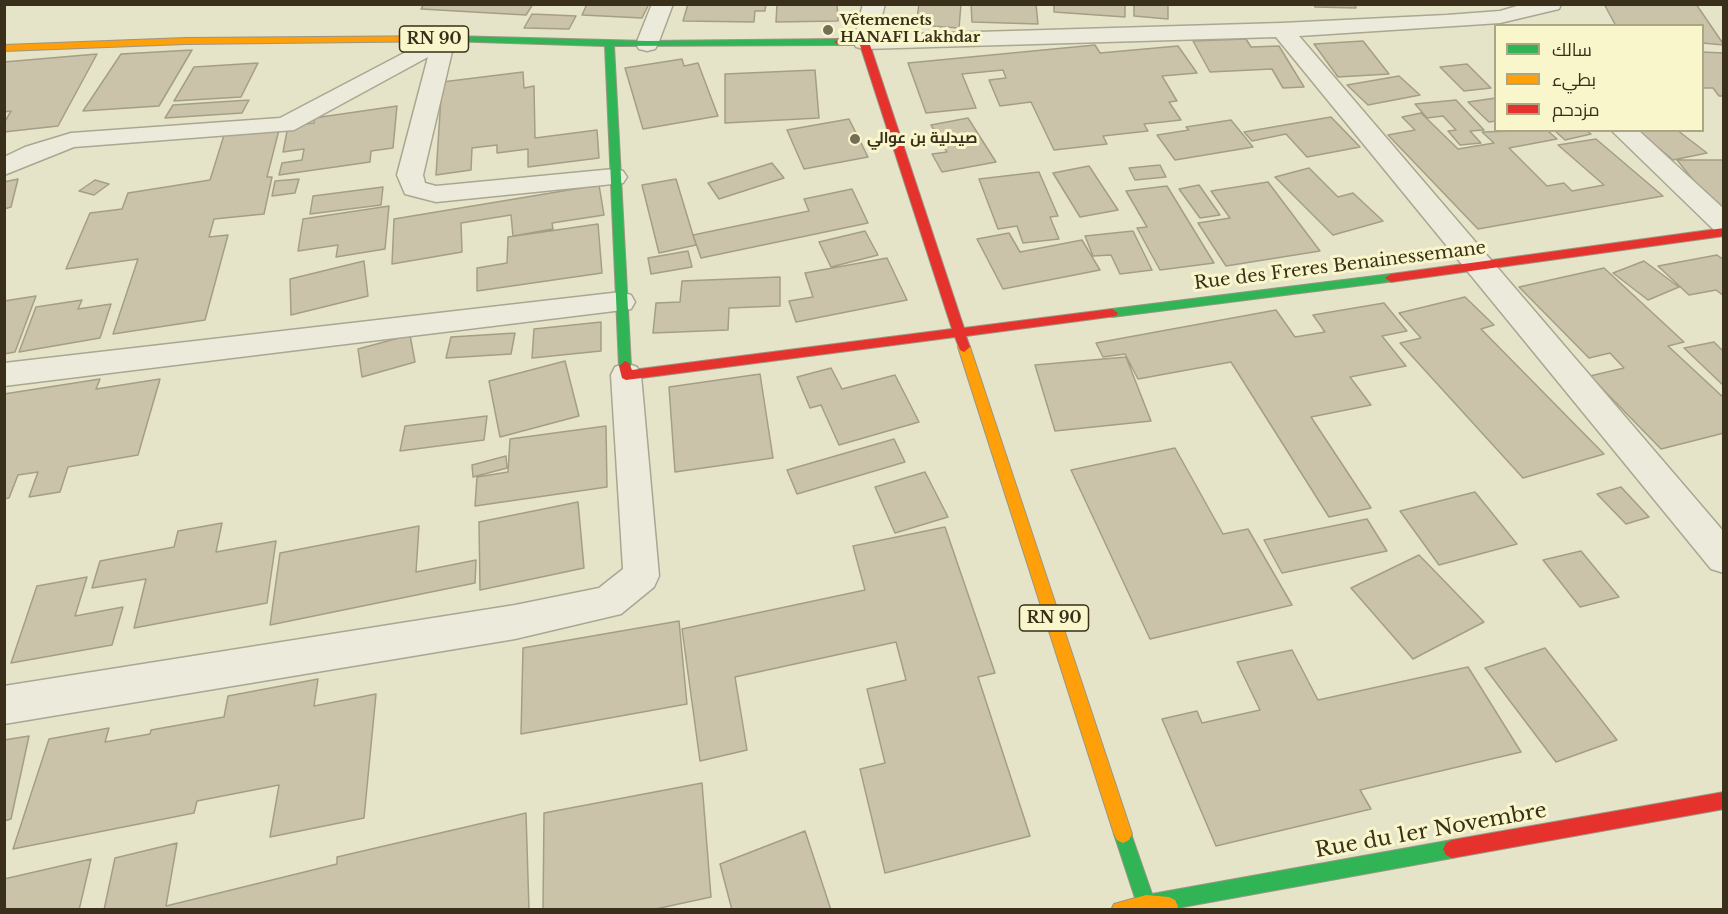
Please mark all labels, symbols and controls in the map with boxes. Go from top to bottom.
place label: Vêtemenets HANAFI Lakhdar [840,12,980,47]
marker: Vêtemenets HANAFI Lakhdar [821,23,835,37]
legend [1494,24,1704,132]
road number: RN 90 [400,26,468,52]
text: سالك [1552,39,1592,61]
text: بطيء [1552,69,1596,91]
text: مزدحم [1552,99,1600,121]
place label: صيدلية بن عوالي [867,130,977,148]
marker: صيدلية بن عوالي [848,132,862,146]
street label: Rue des Freres Benainessemane [1193,237,1487,295]
road number: RN 90 [1020,605,1088,631]
street label: Rue du 1er Novembre [1313,798,1549,864]

